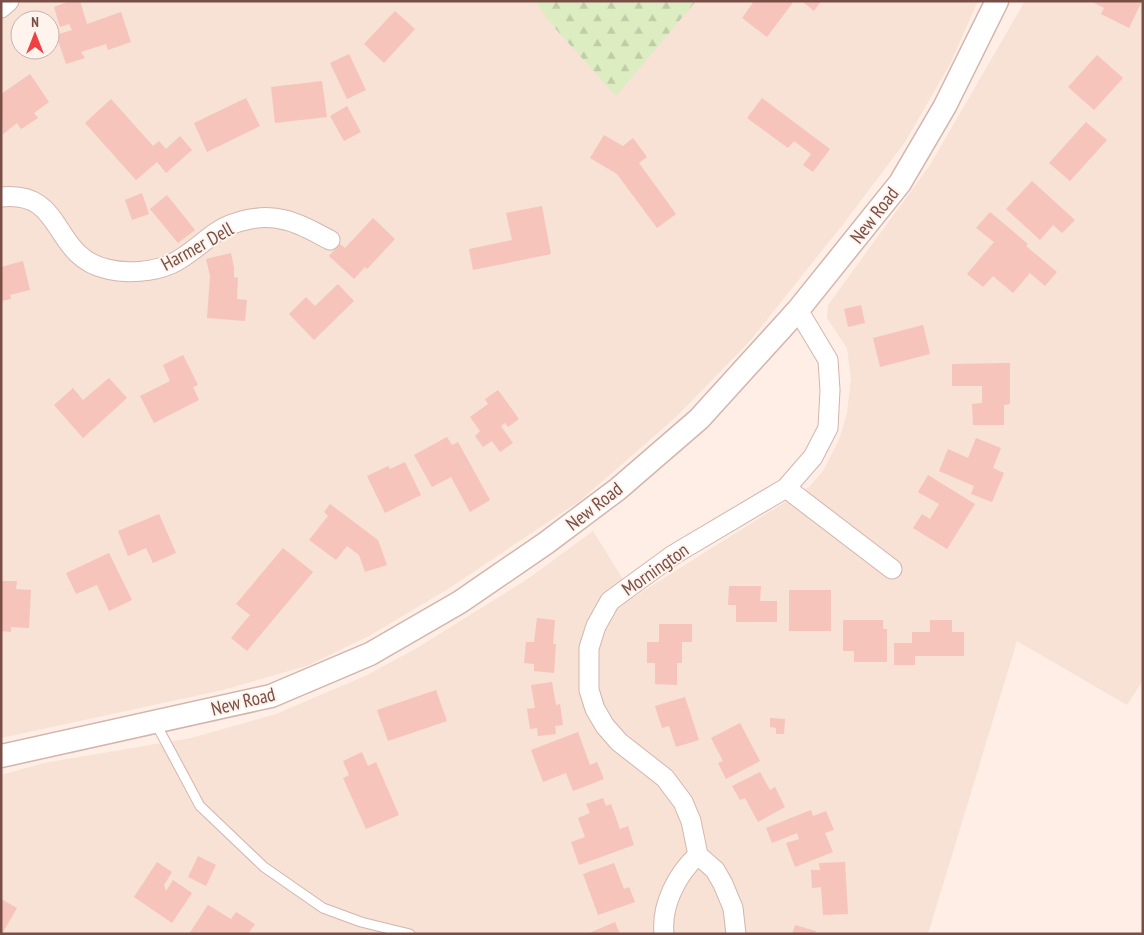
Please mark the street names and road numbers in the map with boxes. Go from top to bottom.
street label: New Road [844,182,904,248]
street label: Harmer Dell [157,216,238,276]
street label: New Road [561,476,627,536]
street label: Mornington [617,537,693,601]
street label: New Road [208,681,278,721]

